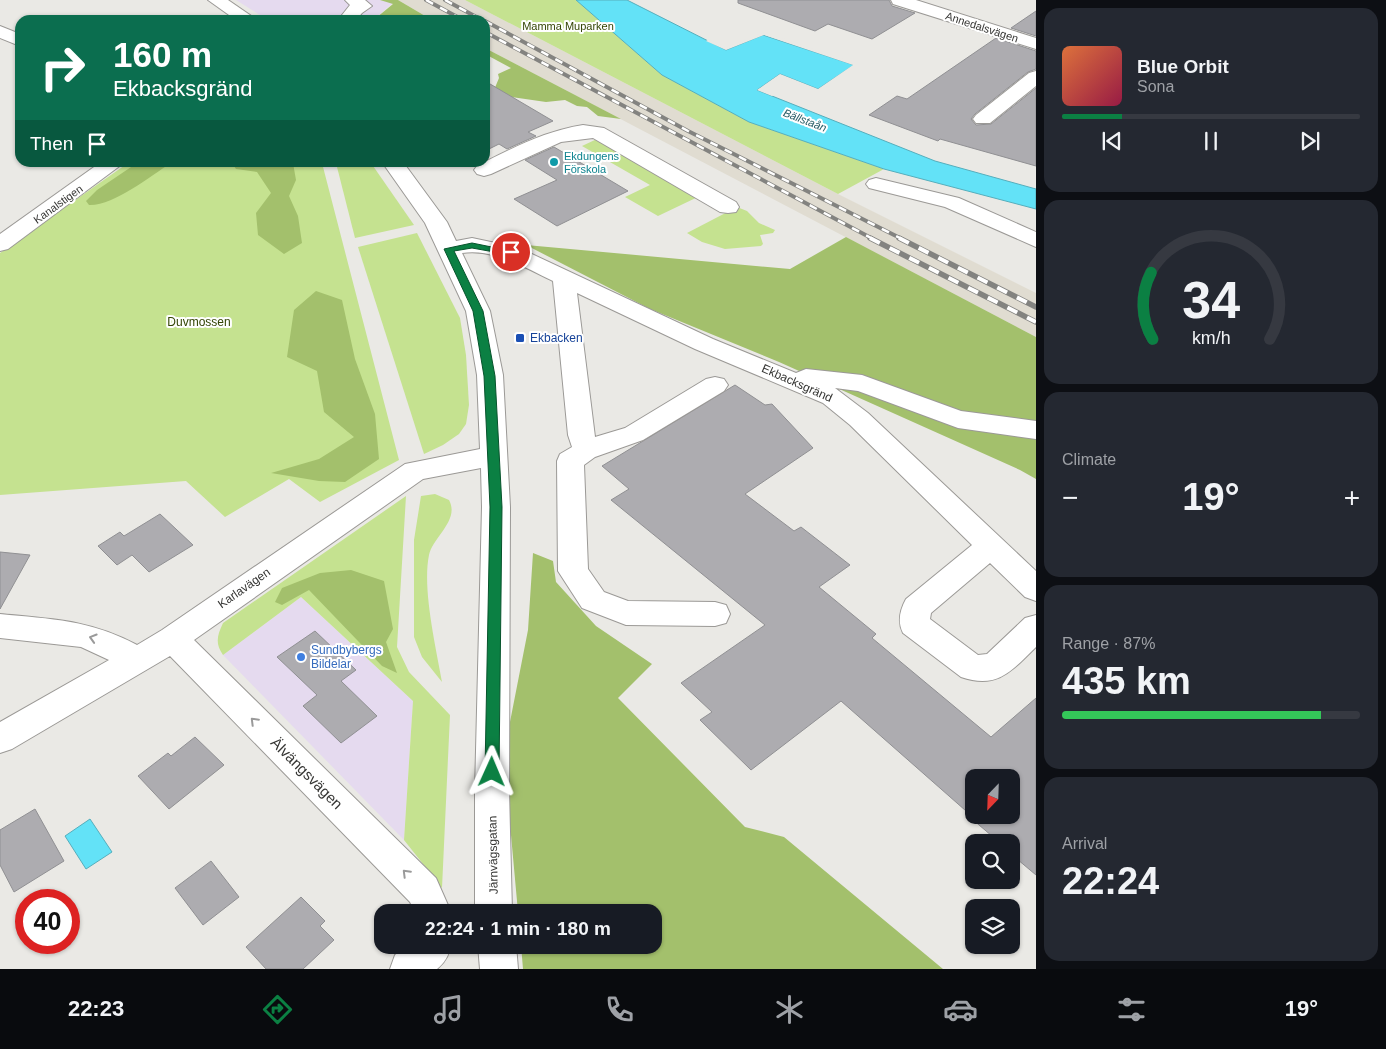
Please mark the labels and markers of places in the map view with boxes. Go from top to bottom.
place label: Ekdungens Förskola [564,150,620,175]
marker: Ekdungens Förskola [548,156,560,168]
pin [490,231,532,273]
place label: Ekbacken [530,331,583,345]
marker: Ekbacken [514,332,526,344]
place label: Sundbybergs Bildelar [311,643,382,671]
marker: Sundbybergs Bildelar [295,651,307,663]

